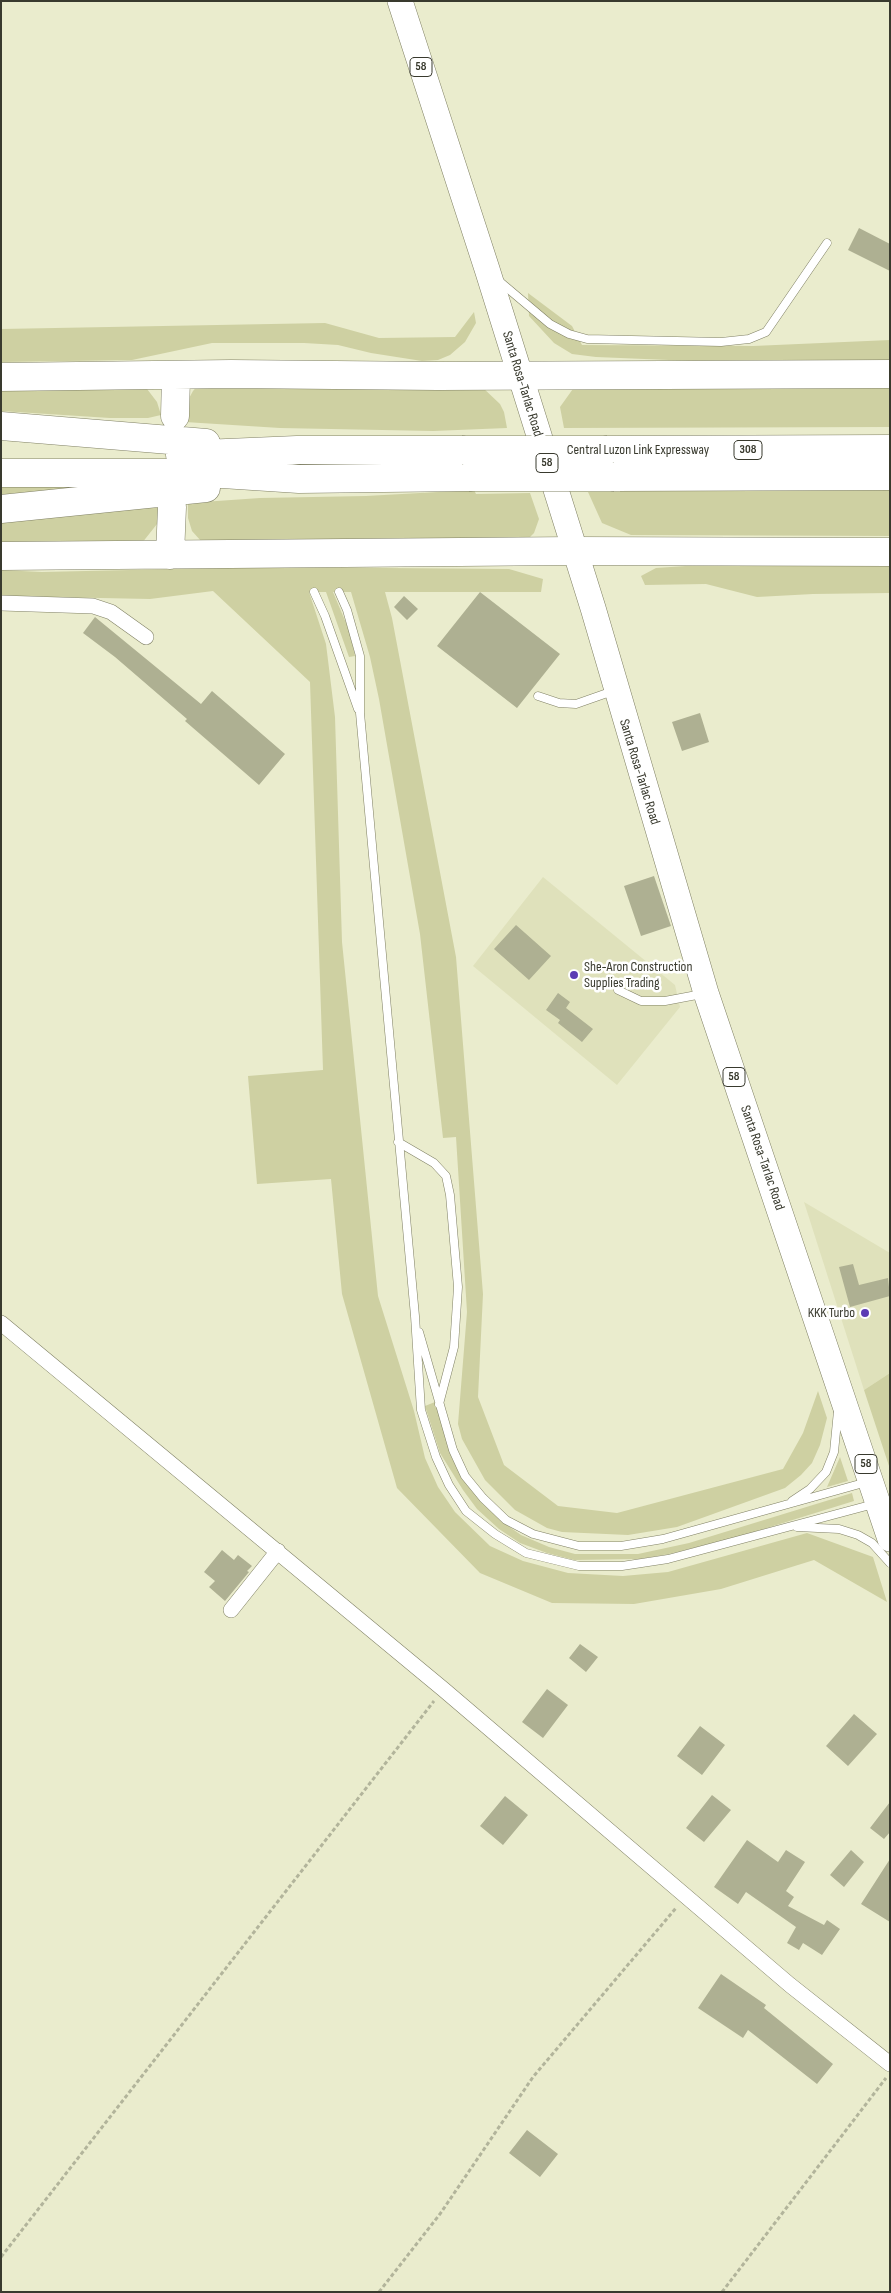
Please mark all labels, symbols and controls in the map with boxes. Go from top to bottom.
road number: 58 [410,58,432,76]
street label: Santa Rosa-Tarlac Road [498,329,546,439]
road number: 308 [734,440,762,460]
street label: Central Luzon Link Expressway [567,442,709,458]
road number: 58 [536,453,558,472]
street label: Santa Rosa-Tarlac Road [615,717,663,827]
place label: She-Aron Construction Supplies Trading [584,959,692,992]
marker: She-Aron Construction Supplies Trading [568,969,580,981]
road number: 58 [723,1068,745,1086]
street label: Santa Rosa-Tarlac Road [736,1103,788,1213]
place label: KKK Turbo [808,1305,855,1321]
marker: KKK Turbo [859,1307,871,1319]
road number: 58 [855,1455,877,1474]

